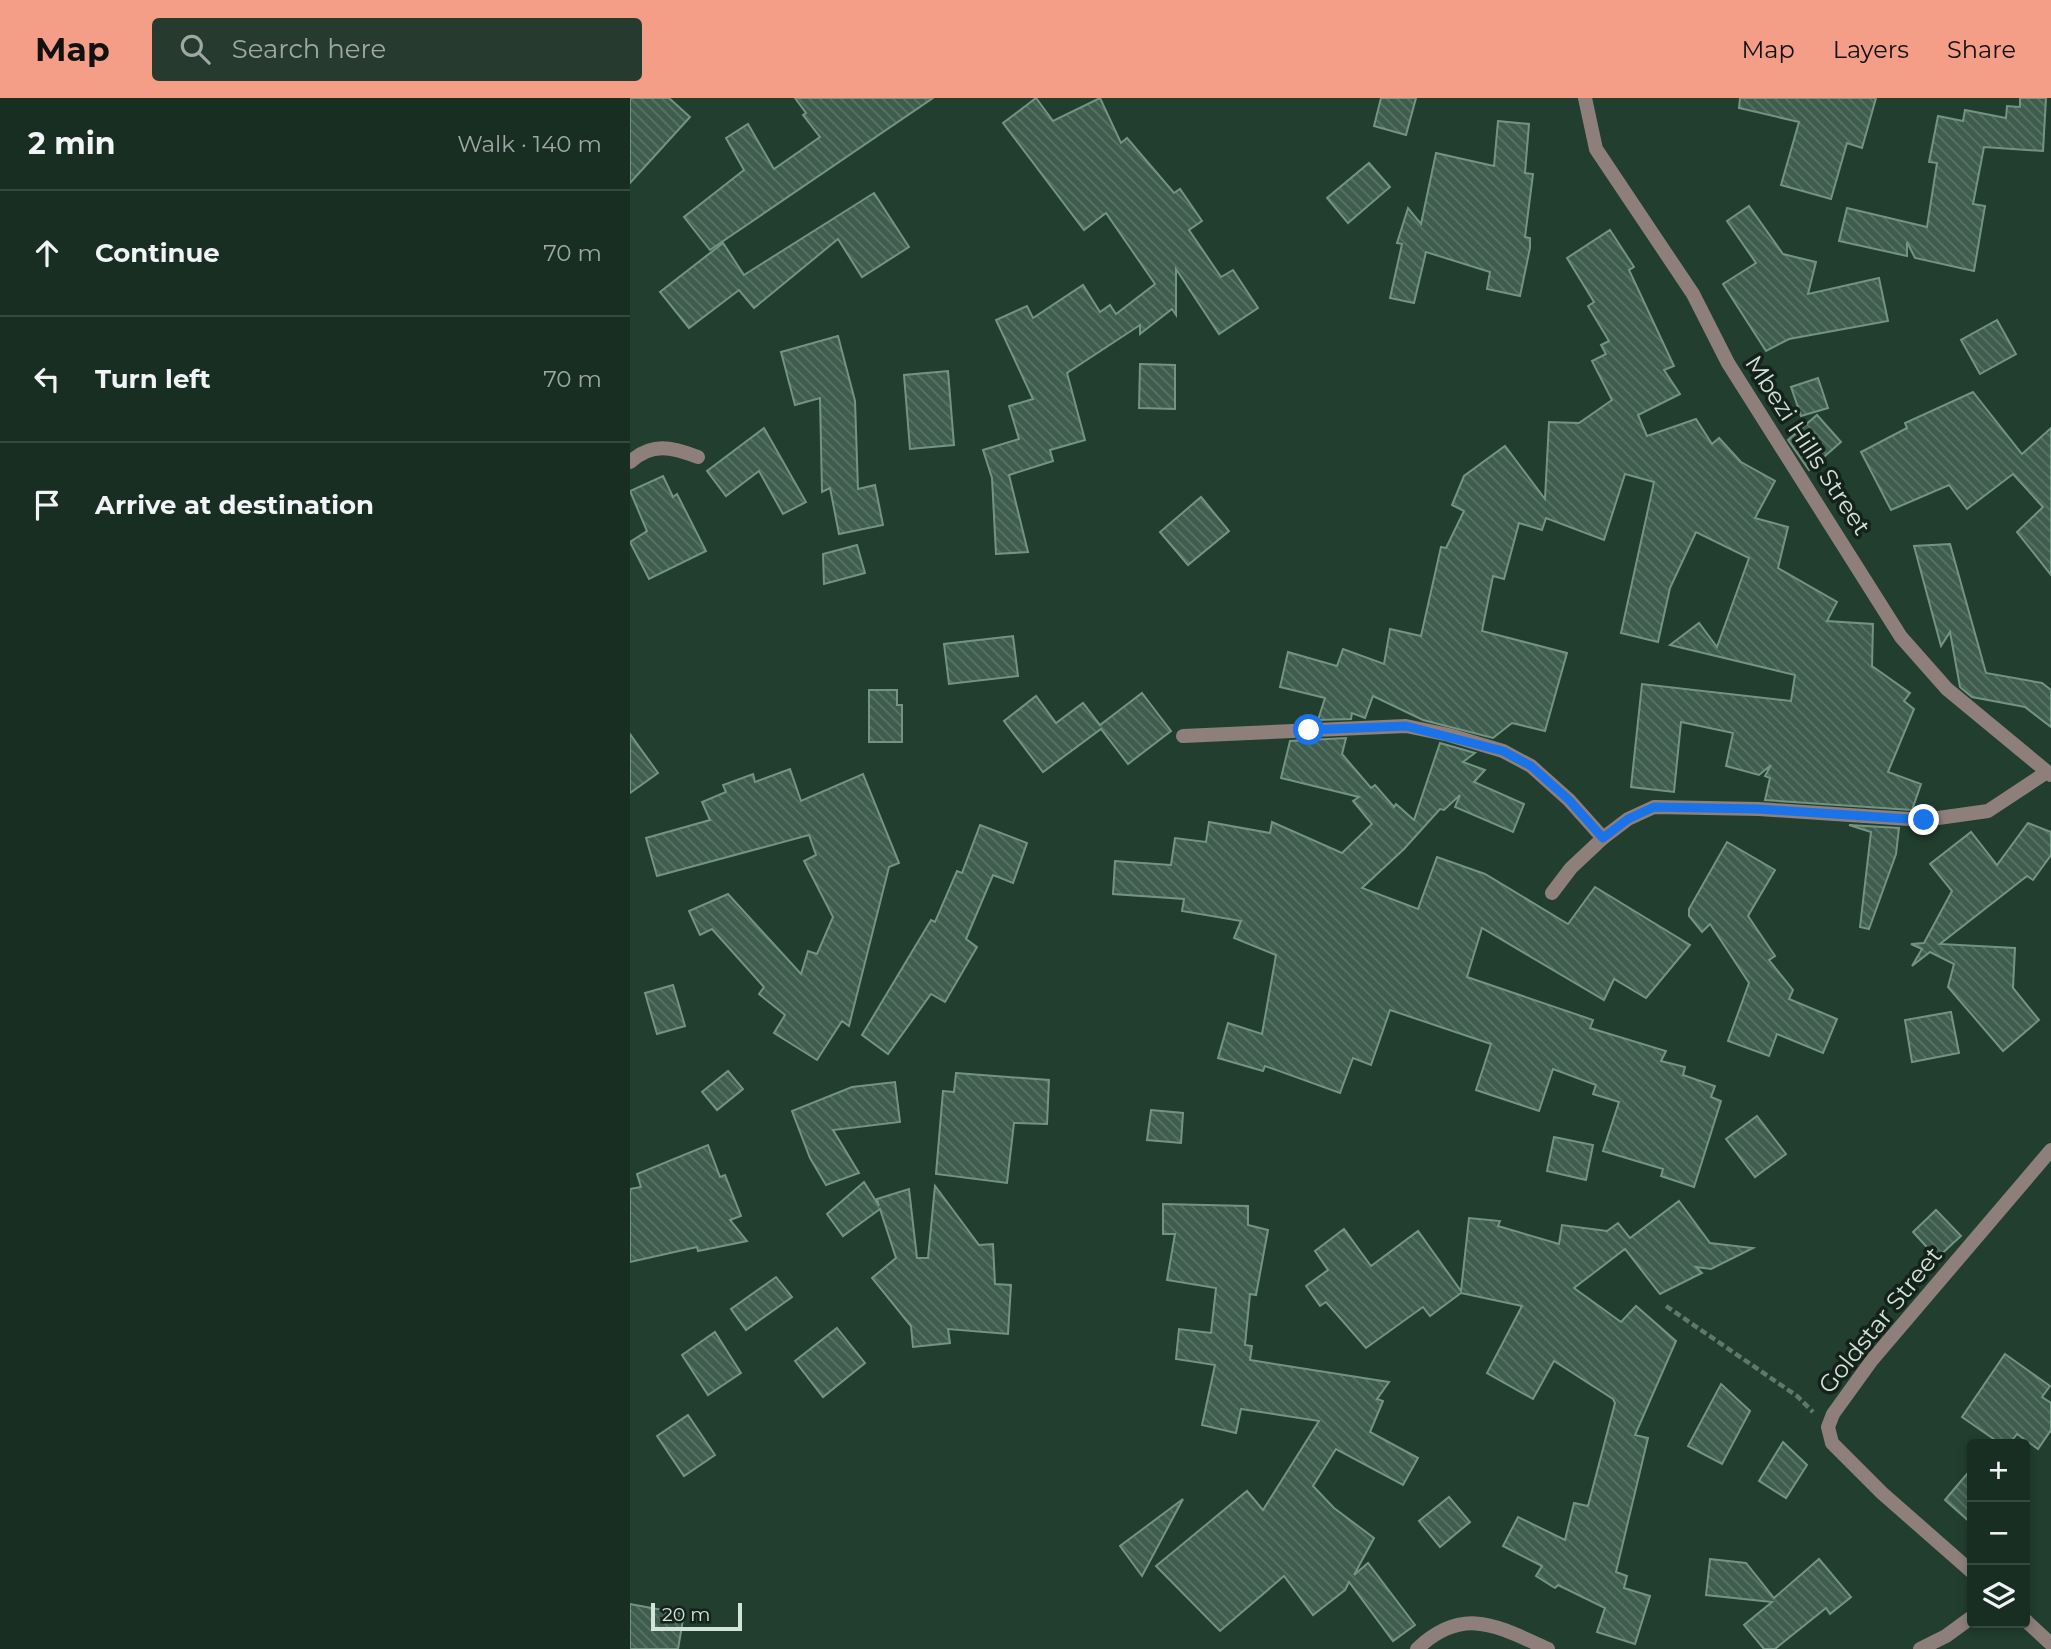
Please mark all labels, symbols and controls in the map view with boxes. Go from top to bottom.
search box [152,18,642,81]
text: Map [35,29,110,69]
icon: search [176,30,214,68]
text: Search here [232,33,386,65]
text: Map [1741,35,1795,64]
text: Layers [1833,35,1909,64]
text: Share [1947,35,2016,64]
text: 2 min [28,125,115,162]
text: Walk · 140 m [457,130,602,158]
icon: ahead [28,234,66,272]
text: Continue [95,237,220,269]
text: 70 m [543,239,602,267]
street label: Mbezi Hills Street [1739,350,1877,540]
icon: left [28,360,66,398]
text: Turn left [95,363,211,395]
text: 70 m [543,365,602,393]
icon: arrive [28,486,66,524]
text: Arrive at destination [95,489,374,521]
route start [1293,714,1324,745]
route end [1908,804,1939,835]
street label: Goldstar Street [1812,1241,1948,1399]
map controls [1967,1439,2030,1628]
button: + [1967,1439,2030,1502]
button: − [1967,1502,2030,1565]
button: layers [1967,1565,2030,1628]
scale bar [651,1600,742,1632]
text: 20 m [662,1603,710,1626]

